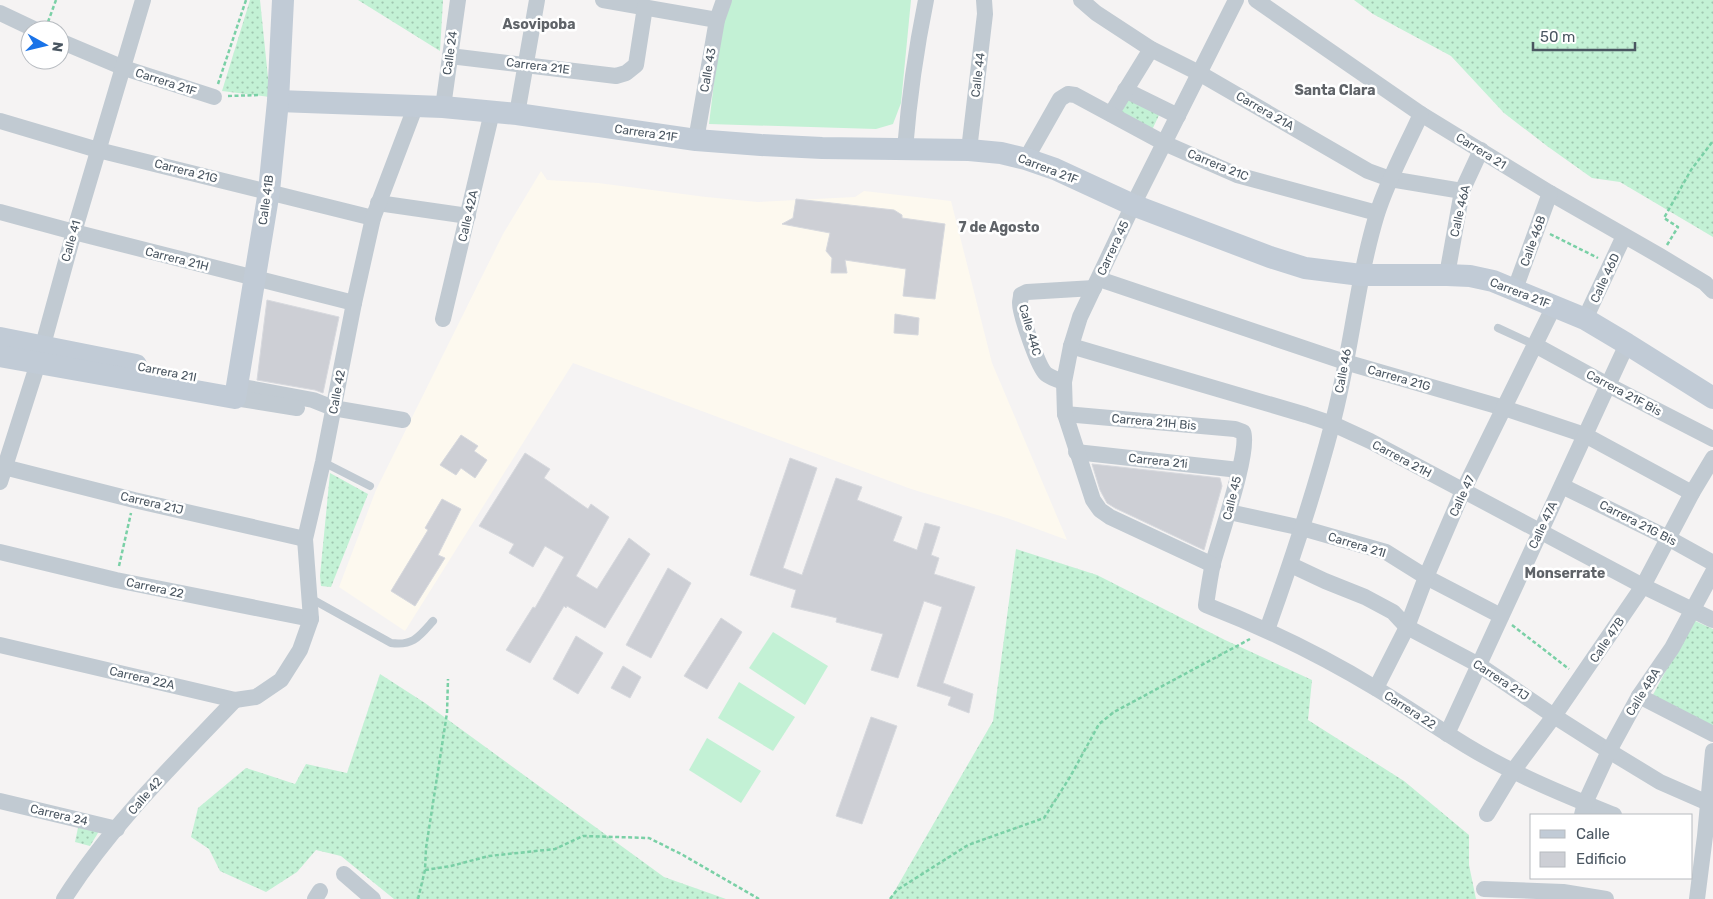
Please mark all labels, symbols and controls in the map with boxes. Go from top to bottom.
district label: Asovipoba [503,16,575,33]
north arrow [20,20,70,70]
scale bar [1533,20,1636,52]
text: 50 m [1540,28,1575,46]
street label: Calle 24 [440,29,460,76]
text: N [48,41,66,53]
street label: Calle 43 [697,47,719,93]
street label: Calle 44 [968,51,988,98]
street label: Carrera 21E [505,55,571,77]
street label: Carrera 21F [134,66,198,98]
district label: Santa Clara [1295,82,1375,99]
street label: Carrera 21A [1234,89,1296,133]
street label: Carrera 21F [614,122,678,144]
street label: Carrera 21 [1453,130,1509,172]
street label: Carrera 21C [1185,146,1251,184]
street label: Carrera 21F [1016,151,1080,187]
street label: Carrera 21G [153,156,219,186]
street label: Calle 41B [256,174,276,226]
street label: Calle 46A [1447,184,1473,238]
street label: Calle 42A [455,189,481,243]
street label: Calle 46B [1517,214,1549,268]
street label: Carrera 45 [1094,218,1132,278]
street label: Calle 41 [58,219,84,263]
district label: 7 de Agosto [959,219,1039,236]
street label: Carrera 21H [144,244,210,274]
street label: Calle 46D [1587,251,1623,305]
street label: Carrera 21F [1488,275,1552,311]
street label: Calle 44C [1016,303,1044,357]
street label: Calle 46 [1332,348,1354,394]
street label: Carrera 21I [136,359,198,385]
street label: Carrera 21G [1366,362,1432,394]
street label: Carrera 21F Bis [1584,367,1664,419]
street label: Calle 42 [326,369,348,415]
street label: Carrera 21H Bis [1111,411,1197,433]
street label: Carrera 21H [1370,438,1434,480]
street label: Carrera 21i [1128,451,1188,471]
street label: Calle 47 [1446,473,1478,519]
street label: Calle 45 [1220,475,1244,521]
street label: Carrera 21J [119,489,185,517]
street label: Carrera 21G Bis [1597,498,1679,548]
street label: Calle 47A [1526,499,1560,551]
street label: Carrera 21I [1326,530,1388,560]
district label: Monserrate [1525,565,1605,582]
street label: Carrera 22 [125,575,185,601]
street label: Calle 47B [1587,615,1627,665]
street label: Carrera 21J [1470,657,1532,703]
street label: Carrera 22A [108,664,176,692]
street label: Calle 48A [1623,666,1663,718]
street label: Carrera 22 [1382,688,1438,732]
street label: Calle 42 [125,775,165,817]
street label: Carrera 24 [29,802,90,829]
legend [1530,814,1693,879]
text: Calle [1576,825,1610,843]
text: Edificio [1576,850,1626,868]

